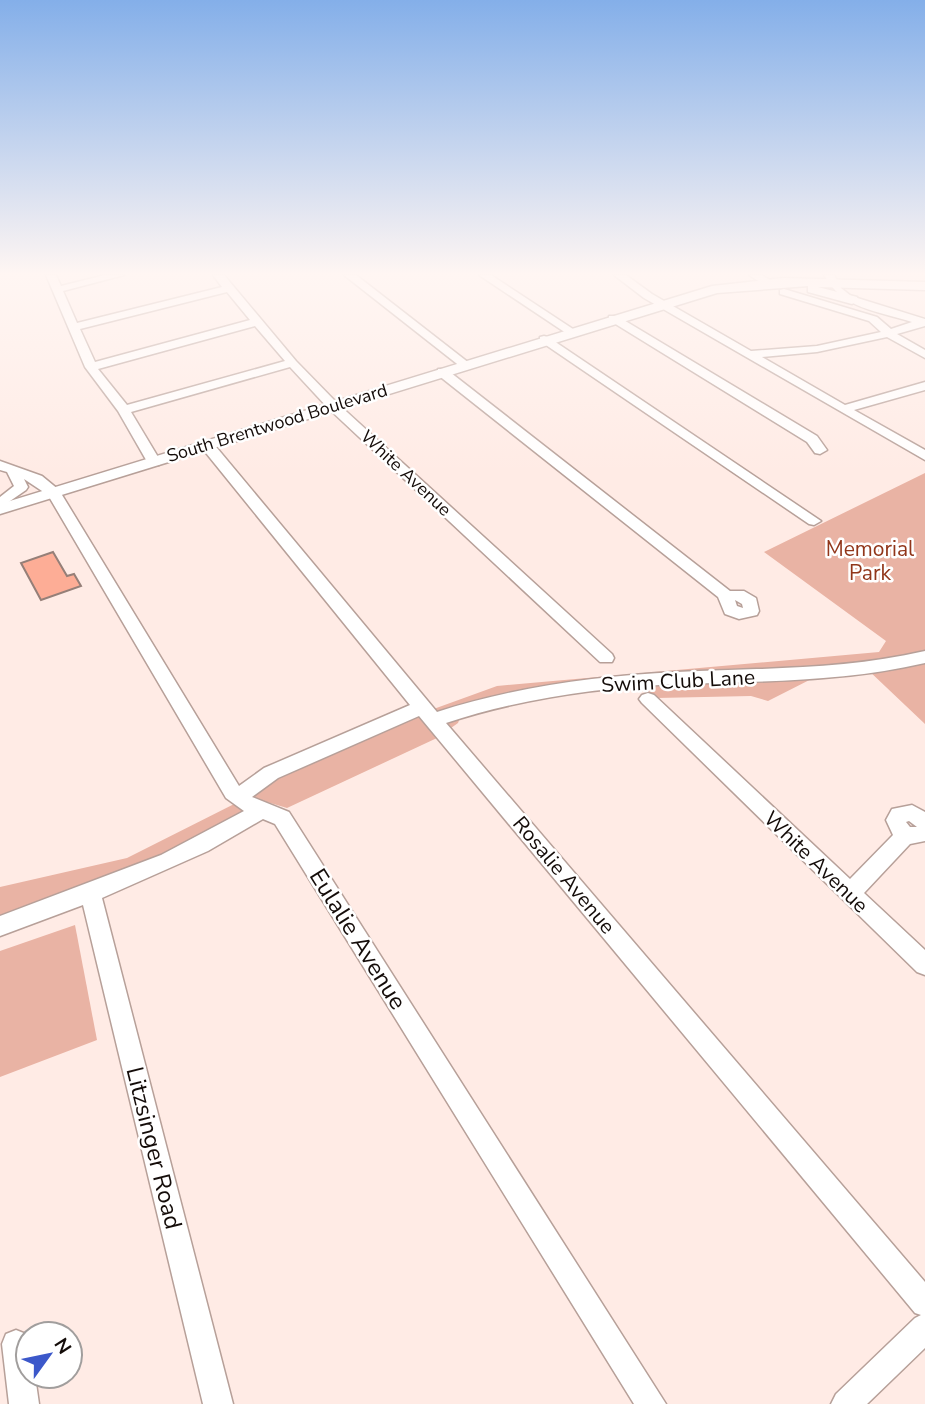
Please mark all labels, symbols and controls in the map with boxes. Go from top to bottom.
street label: South Brentwood Boulevard [164,378,390,468]
street label: White Avenue [355,425,457,521]
park label: Memorial Park [826,535,915,587]
street label: Swim Club Lane [600,663,756,699]
street label: White Avenue [758,805,874,919]
street label: Rosalie Avenue [506,810,622,940]
street label: Eulalie Avenue [302,862,414,1016]
street label: Litzsinger Road [118,1064,190,1232]
north arrow [14,1320,84,1390]
text: N [48,1333,77,1359]

